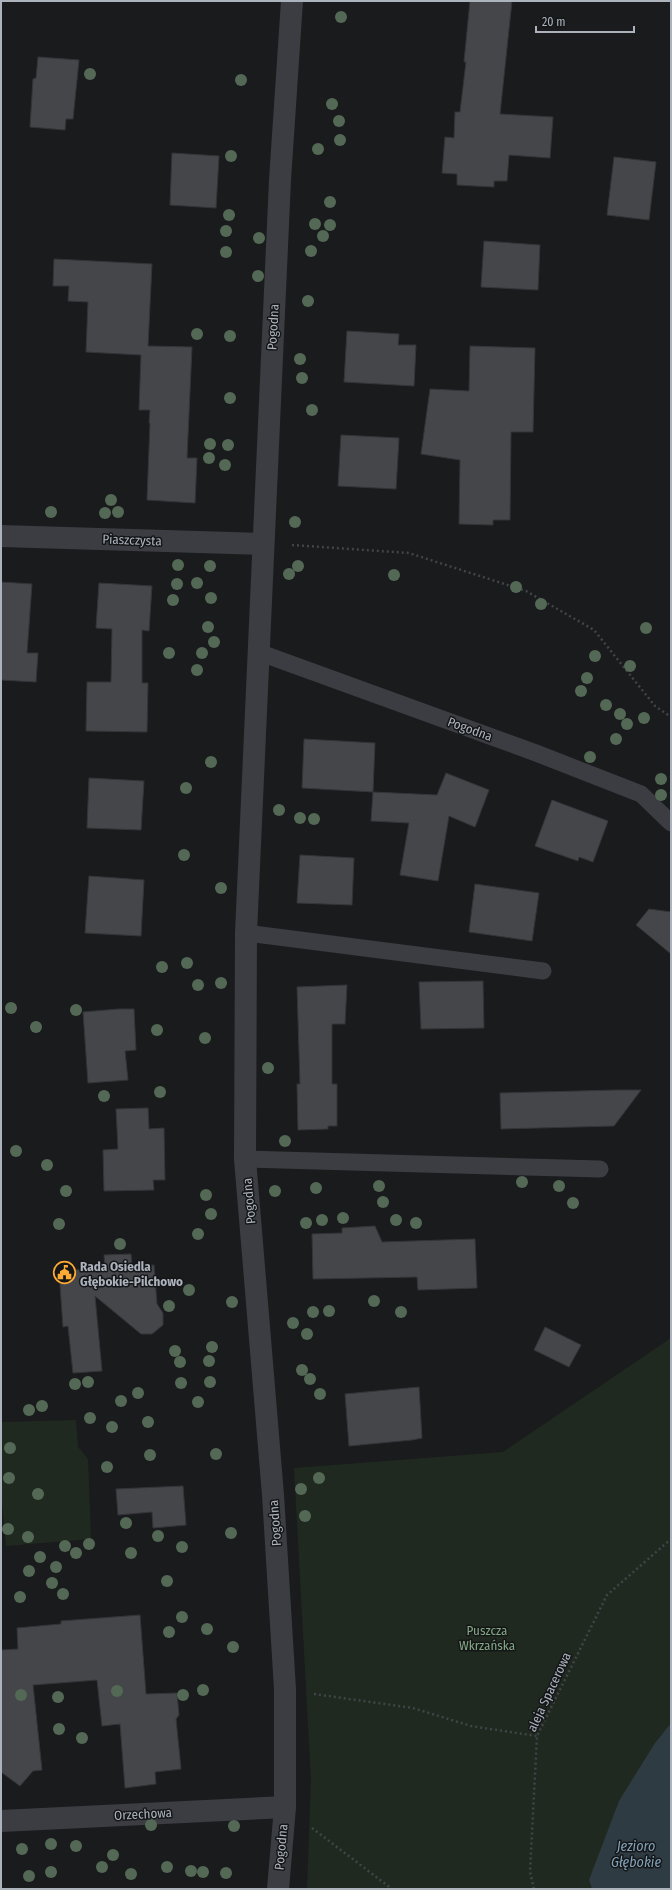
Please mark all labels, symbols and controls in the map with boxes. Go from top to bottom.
scale bar [536,8,634,34]
text: 20 m [542,15,566,29]
street label: Pogodna [264,304,282,350]
street label: Piaszczysta [102,531,162,549]
street label: Pogodna [446,714,494,744]
street label: Pogodna [240,1177,258,1225]
place label: Rada Osiedla Głębokie-Pilchowo [80,1259,183,1289]
public building icon: Rada Osiedla Głębokie-Pilchowo [51,1260,77,1286]
street label: Pogodna [266,1499,284,1547]
park label: Puszcza Wkrzańska [459,1623,515,1653]
street label: aleja Spacerowa [524,1650,574,1734]
street label: Orzechowa [114,1805,172,1823]
street label: Pogodna [272,1823,290,1871]
water label: Jezioro Głębokie [611,1838,661,1871]

